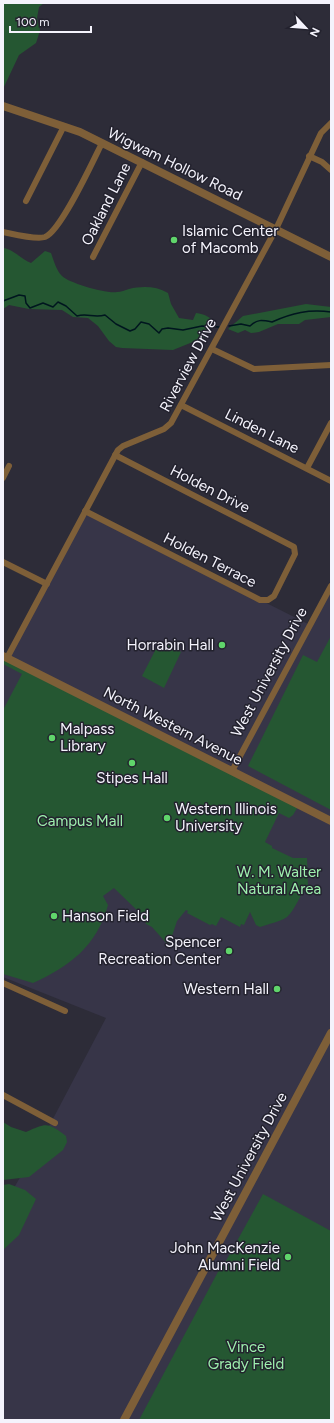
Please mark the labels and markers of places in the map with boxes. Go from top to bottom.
place label: Islamic Center of Macomb [182,222,278,257]
marker: Islamic Center of Macomb [169,235,179,245]
place label: Horrabin Hall [126,636,214,654]
marker: Horrabin Hall [217,640,227,650]
place label: Malpass Library [60,720,114,755]
marker: Malpass Library [47,733,57,743]
marker: Stipes Hall [127,758,137,768]
place label: Stipes Hall [96,769,168,787]
place label: Western Illinois University [175,800,277,835]
marker: Western Illinois University [162,813,172,823]
place label: Hanson Field [62,907,149,925]
marker: Hanson Field [49,911,59,921]
place label: Spencer Recreation Center [98,933,221,968]
marker: Spencer Recreation Center [224,946,234,956]
place label: Western Hall [184,980,269,998]
marker: Western Hall [272,984,282,994]
place label: John MacKenzie Alumni Field [170,1239,280,1274]
marker: John MacKenzie Alumni Field [283,1252,293,1262]

